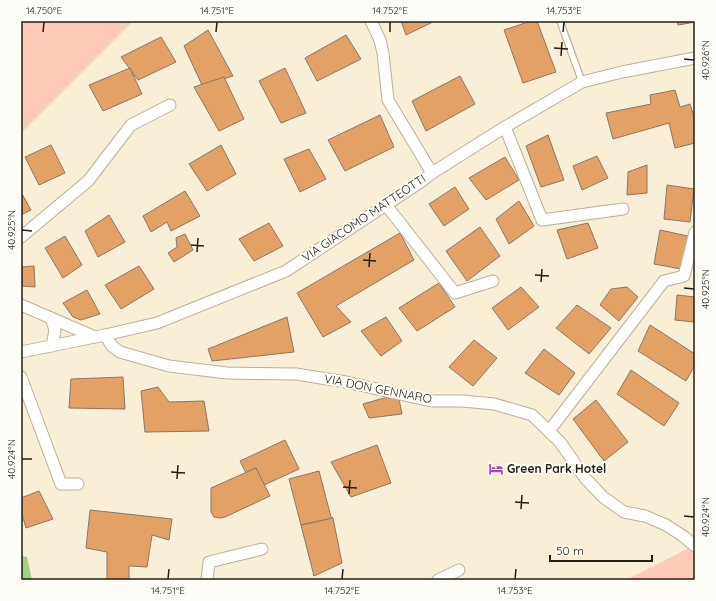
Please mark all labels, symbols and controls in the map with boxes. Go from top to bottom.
text: 14.750°E [26,4,62,17]
text: 14.751°E [200,4,234,17]
text: 14.752°E [372,4,408,17]
text: 14.753°E [546,4,582,17]
text: 40.926°N [699,40,712,80]
street label: VIA GIACOMO MATTEOTTI [299,171,428,265]
text: 40.925°N [5,210,18,250]
text: 40.925°N [699,269,712,309]
street label: VIA DON GENNARO [323,371,433,406]
text: 40.924°N [5,439,18,479]
hotel icon: Green Park Hotel [488,461,504,477]
place label: Green Park Hotel [507,461,606,476]
text: 40.924°N [699,497,712,537]
scale bar [550,537,652,563]
text: 50 m [556,543,584,558]
text: 14.751°E [151,584,185,597]
text: 14.752°E [324,584,360,597]
text: 14.753°E [497,584,533,597]

